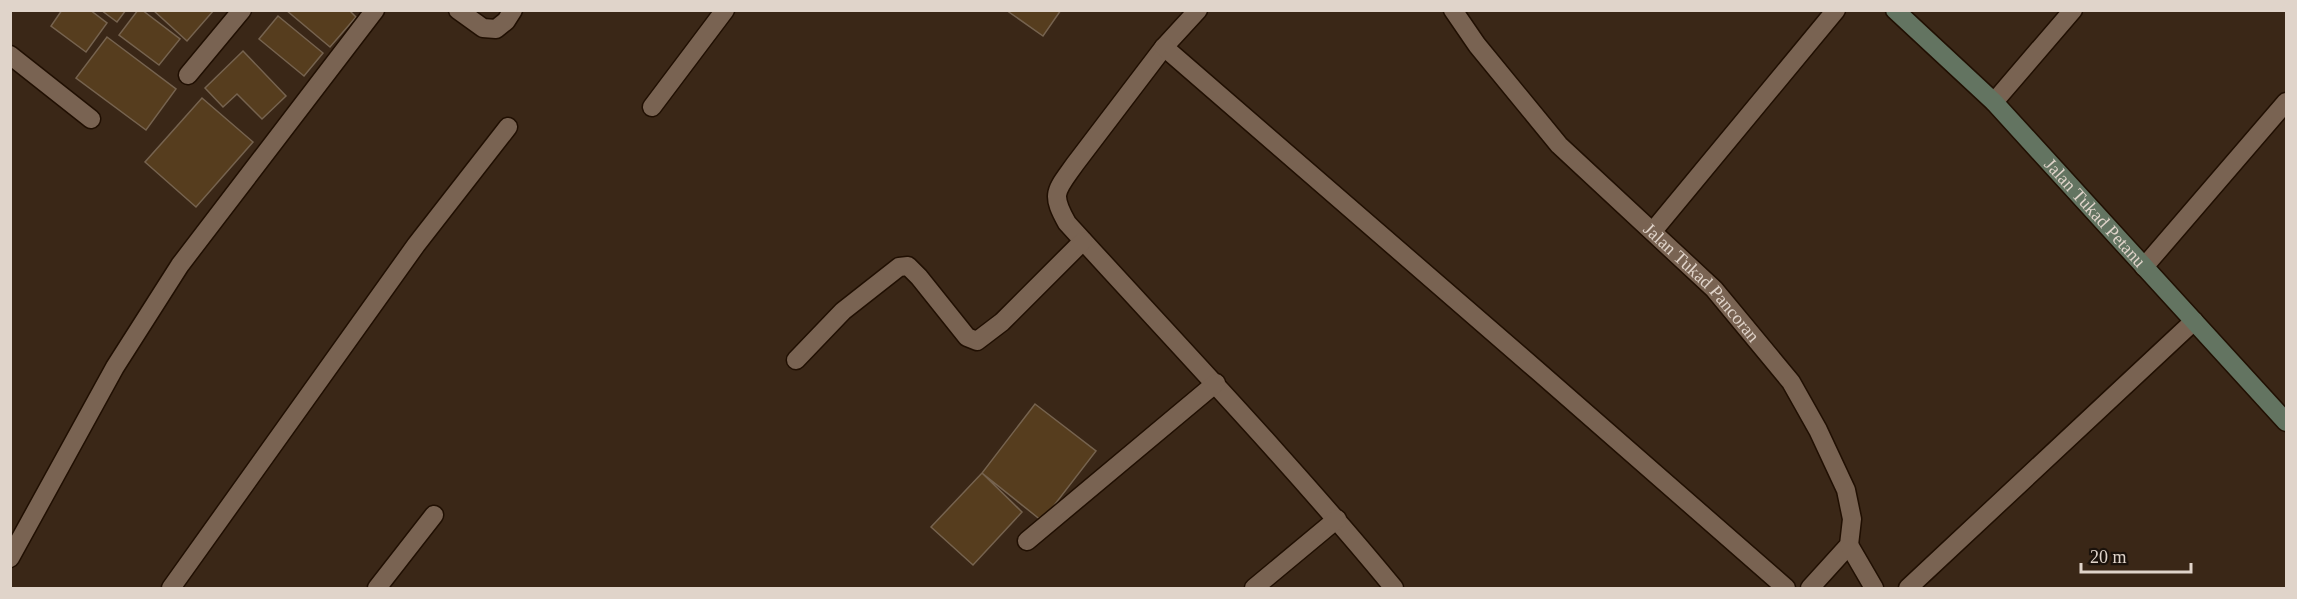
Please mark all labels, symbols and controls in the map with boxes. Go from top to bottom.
street label: Jalan Tukad Petanu [2040,154,2150,271]
street label: Jalan Tukad Pancoran [1640,219,1764,346]
scale bar [2081,536,2190,574]
text: 20 m [2090,547,2127,567]

